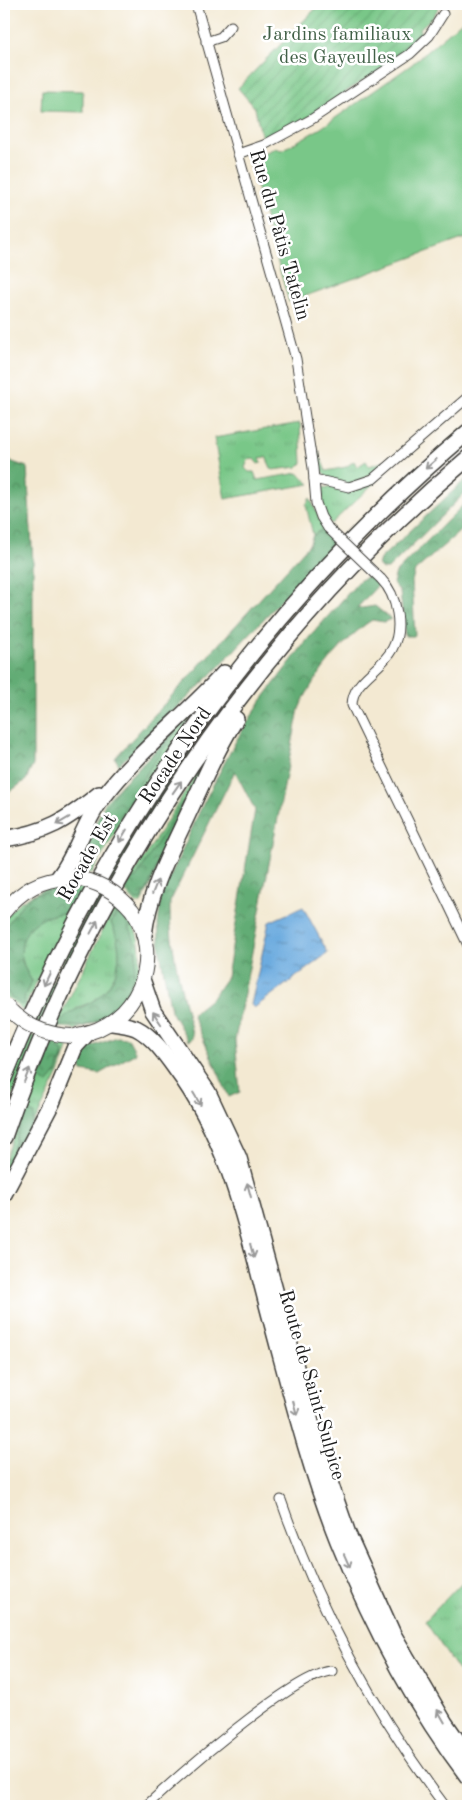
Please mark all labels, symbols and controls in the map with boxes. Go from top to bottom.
park label: Jardins familiaux des Gayeulles [262,25,412,68]
street label: Rue du Pâtis Tatelin [245,147,313,323]
one-way arrow [425,458,438,469]
street label: Rocade Nord [136,704,216,808]
one-way arrow [172,780,182,794]
street label: Rocade Est [55,811,121,905]
one-way arrow [57,816,71,826]
one-way arrow [118,828,128,842]
one-way arrow [152,880,161,895]
one-way arrow [90,920,99,935]
one-way arrow [41,971,51,986]
one-way arrow [152,1011,163,1025]
one-way arrow [23,1068,32,1083]
one-way arrow [192,1092,202,1106]
one-way arrow [243,1182,253,1198]
one-way arrow [248,1242,257,1258]
street label: Route de Saint-Sulpice [274,1288,348,1482]
one-way arrow [290,1399,300,1415]
one-way arrow [343,1554,352,1569]
one-way arrow [435,1710,445,1724]

